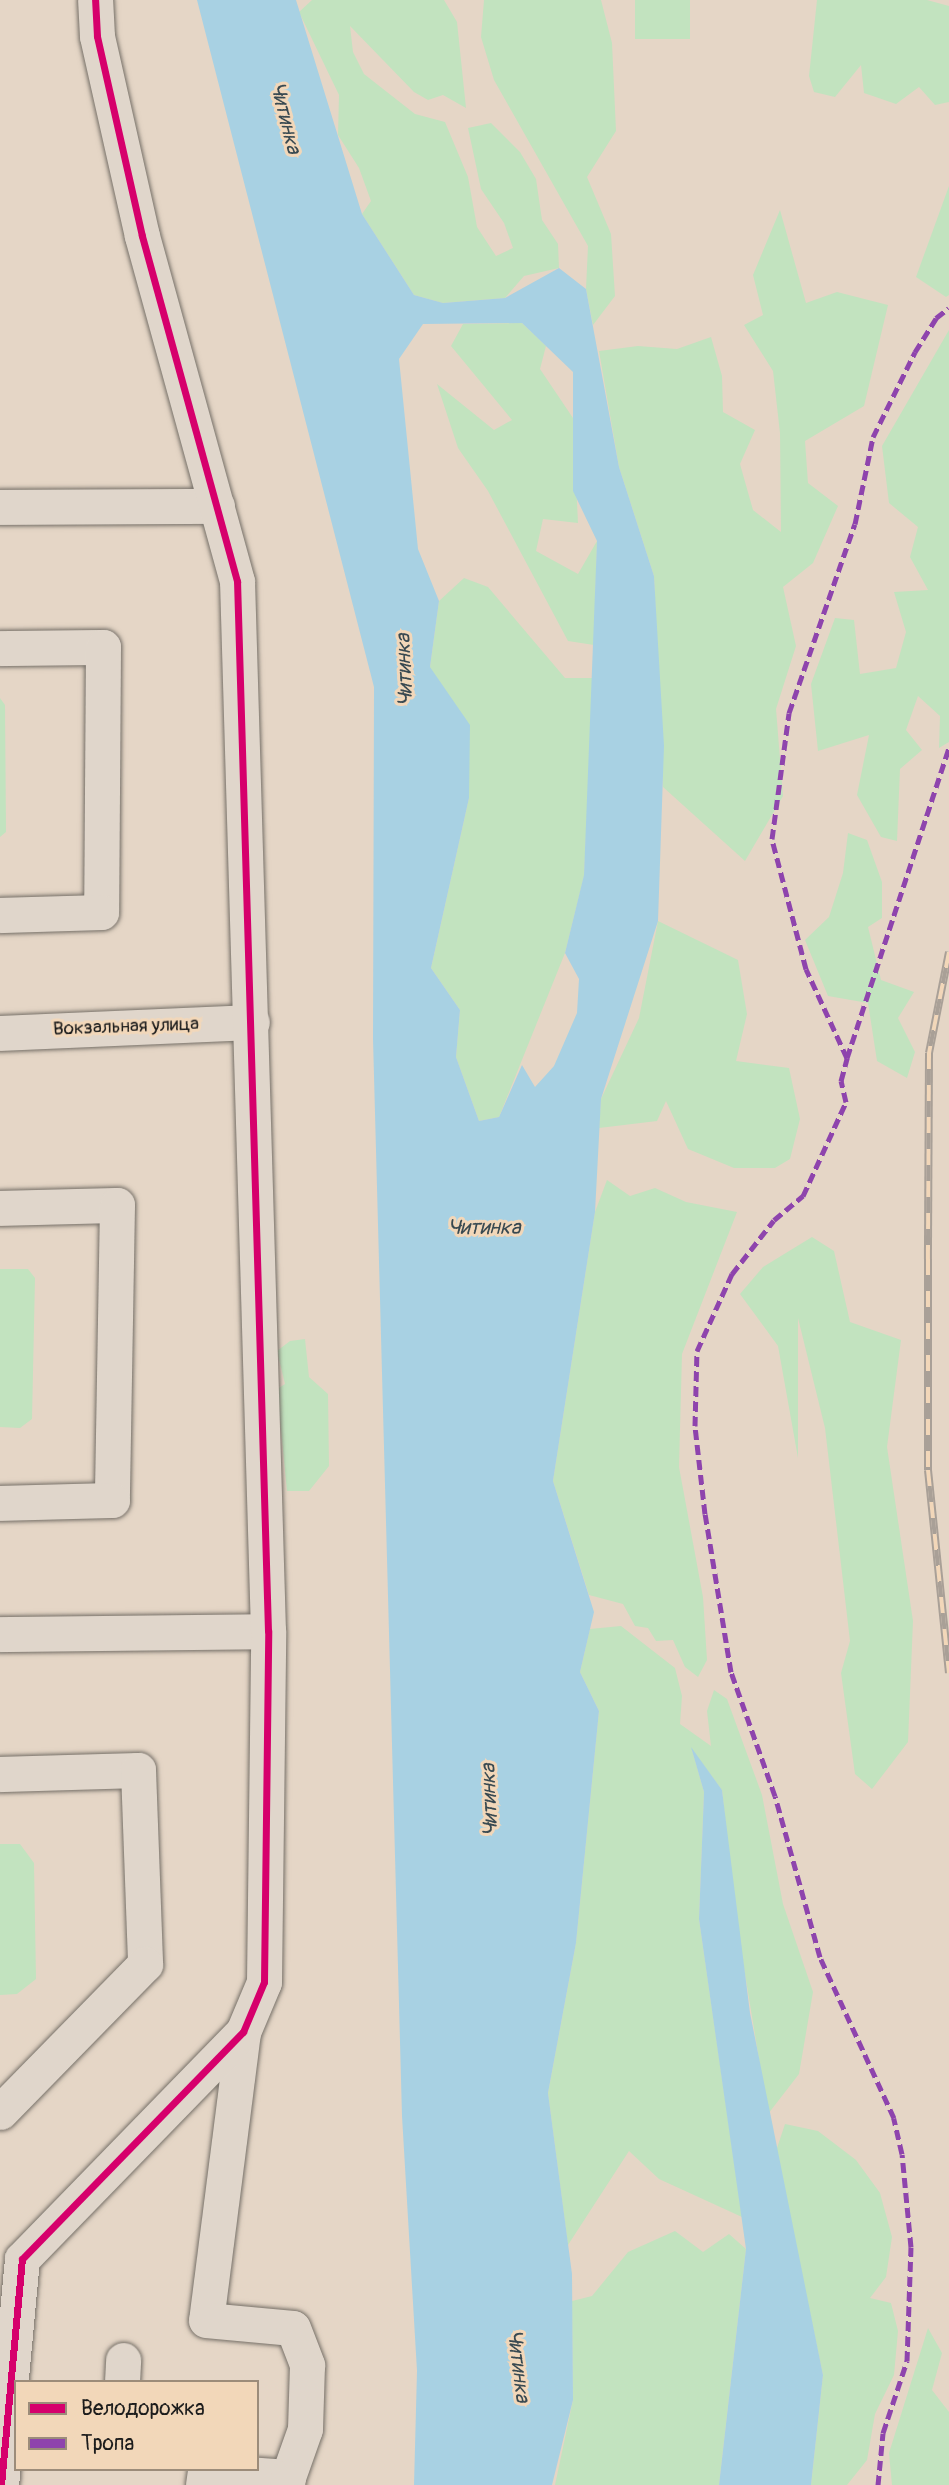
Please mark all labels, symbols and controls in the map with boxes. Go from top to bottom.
water label: Читинка [264,80,306,156]
water label: Читинка [391,633,419,707]
street label: Вокзальная улица [53,1013,199,1041]
water label: Читинка [448,1215,520,1241]
water label: Читинка [476,1763,504,1837]
water label: Читинка [501,2328,535,2404]
legend [14,2380,259,2471]
text: Велодорожка [81,2395,205,2422]
text: Тропа [81,2430,134,2457]

